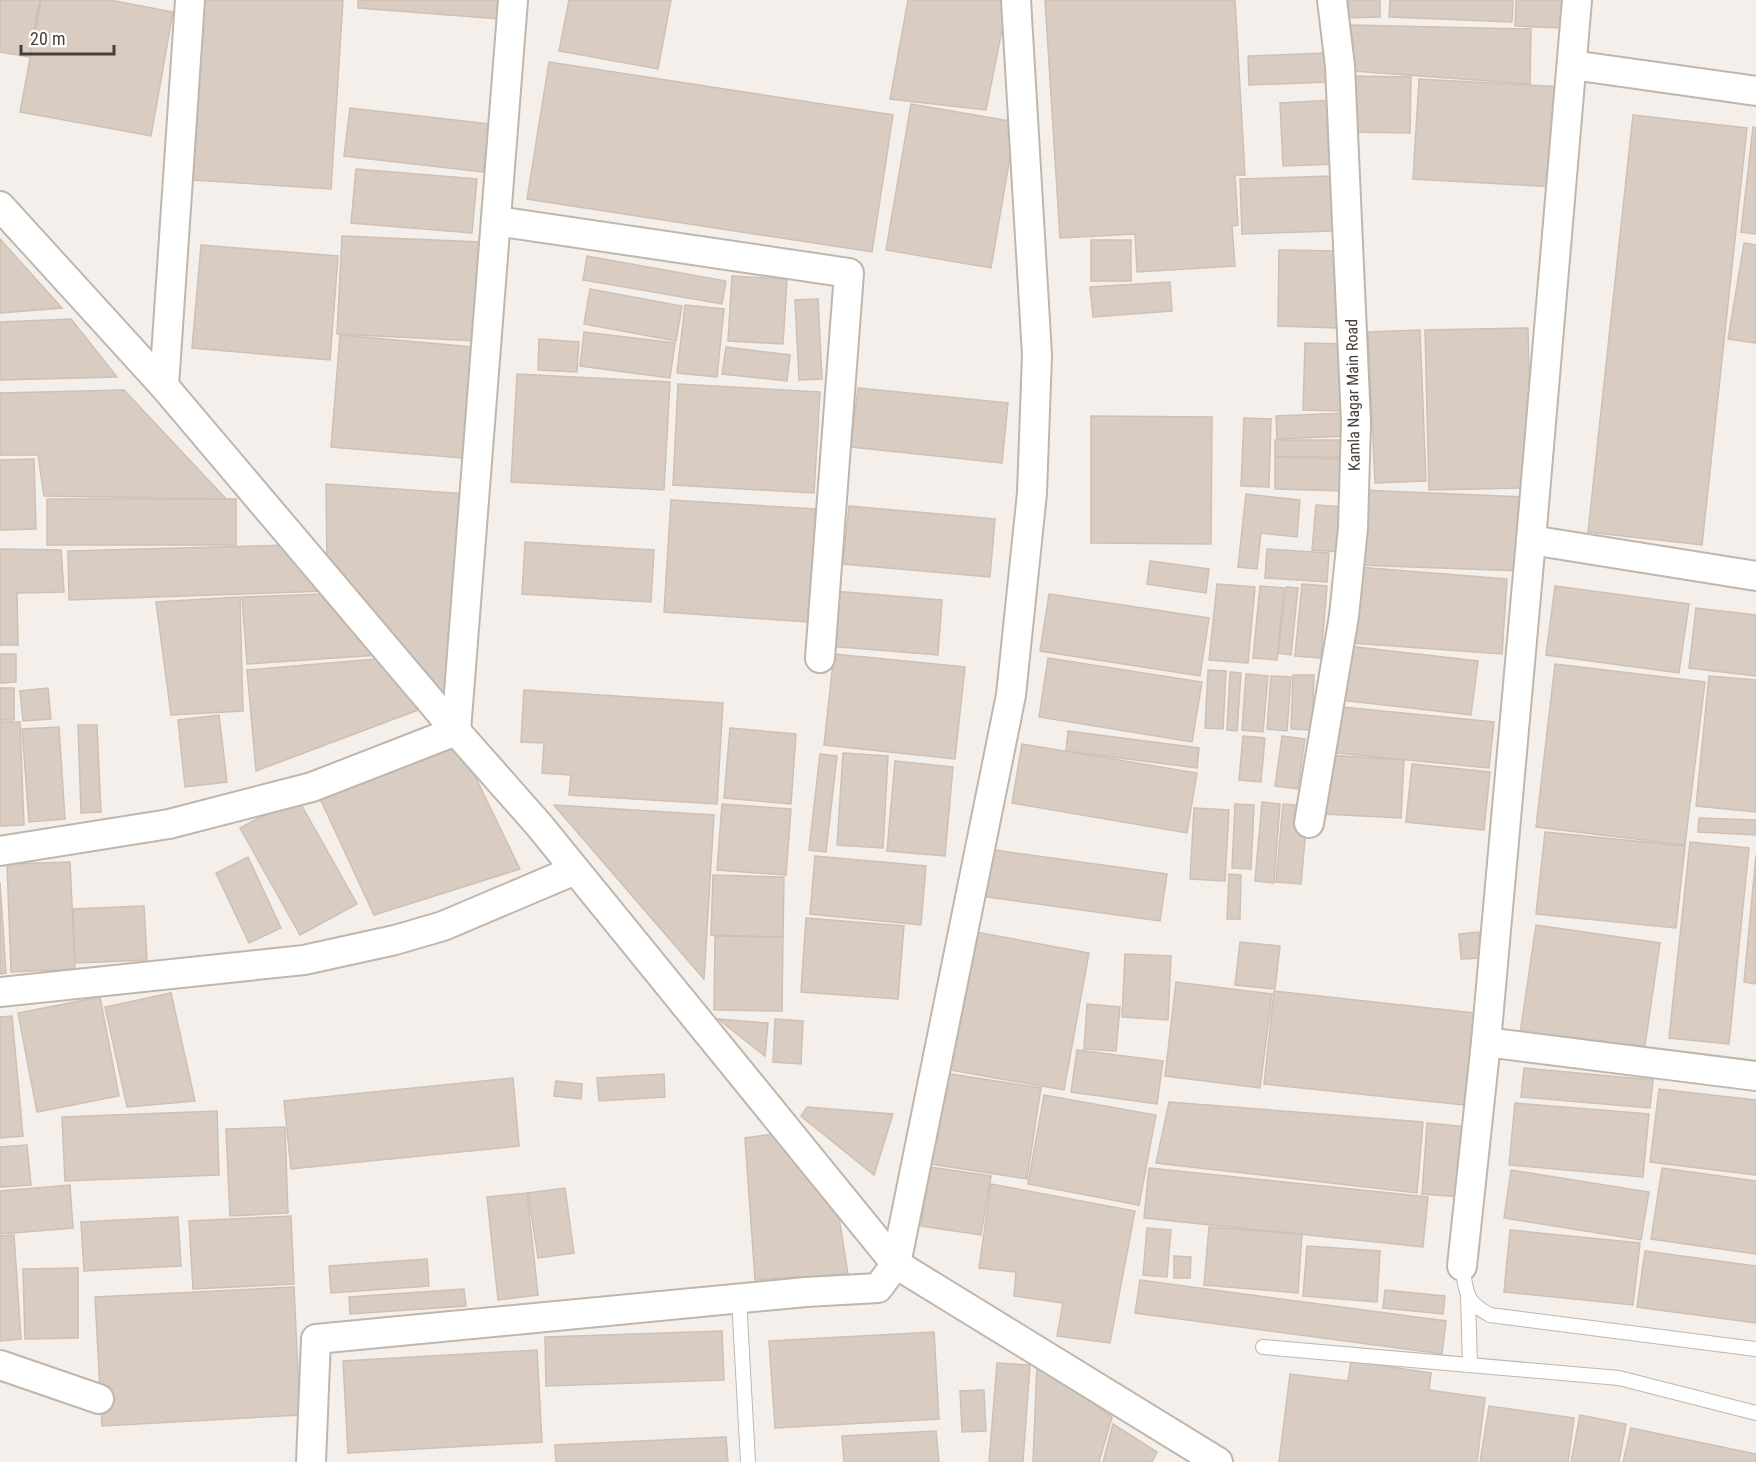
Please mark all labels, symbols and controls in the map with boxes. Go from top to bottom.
scale bar [21,18,114,56]
text: 20 m [30,28,65,49]
street label: Kamla Nagar Main Road [1342,319,1364,471]

